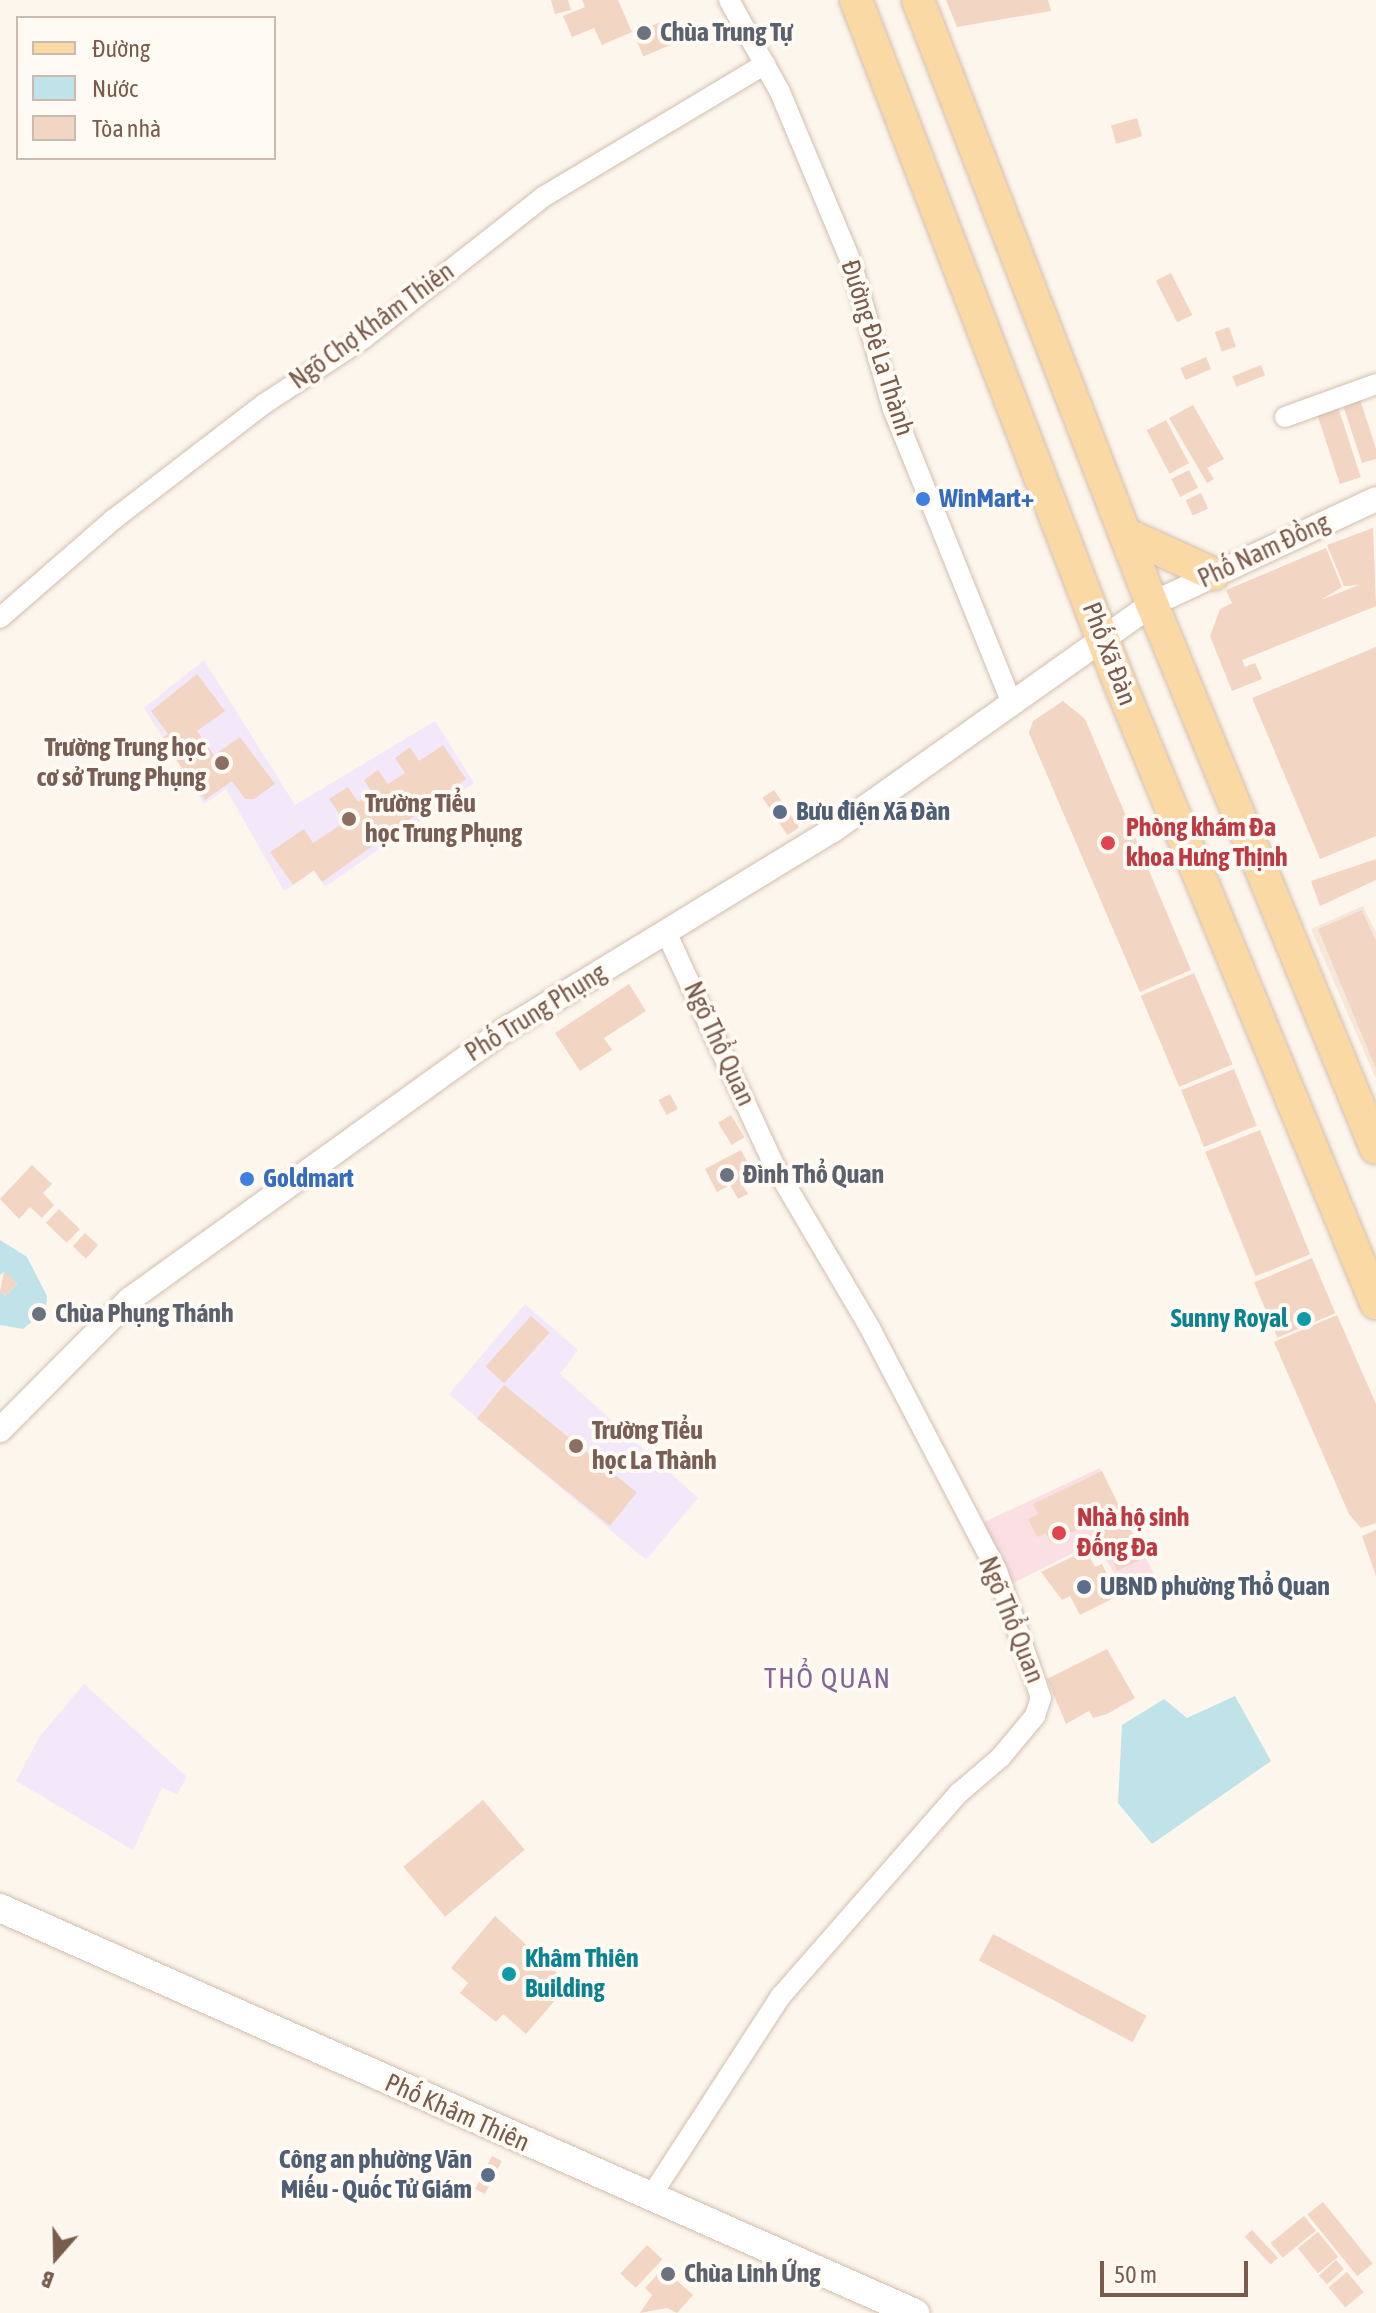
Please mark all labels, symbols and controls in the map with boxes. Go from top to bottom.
legend [16,16,276,160]
place label: Chùa Trung Tự [660,17,793,49]
marker: Chùa Trung Tự [635,24,653,42]
text: Đường [92,35,150,62]
text: Nước [92,75,138,102]
text: Tòa nhà [92,115,161,142]
street label: Ngõ Chợ Khâm Thiên [284,256,460,396]
street label: Đường Đê La Thành [834,256,920,440]
place label: WinMart+ [939,483,1034,515]
marker: WinMart+ [914,490,932,508]
street label: Phố Nam Đồng [1193,507,1335,595]
street label: Phố Xã Đàn [1075,598,1143,710]
place label: Trường Trung học cơ sở Trung Phụng [37,732,206,794]
marker: Trường Trung học cơ sở Trung Phụng [213,754,231,772]
place label: Trường Tiểu học Trung Phụng [365,788,522,850]
place label: Bưu điện Xã Đàn [796,796,950,828]
marker: Bưu điện Xã Đàn [771,803,789,821]
marker: Trường Tiểu học Trung Phụng [340,810,358,828]
place label: Phòng khám Đa khoa Hưng Thịnh [1126,812,1288,874]
marker: Phòng khám Đa khoa Hưng Thịnh [1097,832,1119,854]
street label: Phố Trung Phụng [460,957,612,1069]
street label: Ngõ Thổ Quan [677,977,761,1111]
place label: Đình Thổ Quan [743,1159,884,1191]
place label: Goldmart [263,1163,354,1195]
marker: Đình Thổ Quan [718,1166,736,1184]
marker: Goldmart [238,1170,256,1188]
place label: Chùa Phụng Thánh [55,1298,234,1330]
place label: Sunny Royal [1171,1303,1288,1335]
marker: Chùa Phụng Thánh [30,1305,48,1323]
marker: Sunny Royal [1295,1310,1313,1328]
place label: Trường Tiểu học La Thành [592,1415,717,1476]
marker: Trường Tiểu học La Thành [567,1437,585,1455]
place label: Nhà hộ sinh Đống Đa [1077,1502,1189,1564]
marker: Nhà hộ sinh Đống Đa [1048,1522,1070,1544]
street label: Ngõ Thổ Quan [972,1552,1050,1688]
place label: UBND phường Thổ Quan [1100,1571,1330,1603]
marker: UBND phường Thổ Quan [1075,1578,1093,1596]
district label: THỔ QUAN [764,1661,892,1695]
place label: Khâm Thiên Building [525,1943,639,2004]
marker: Khâm Thiên Building [500,1965,518,1983]
street label: Phố Khâm Thiên [380,2067,534,2159]
place label: Công an phường Văn Miếu - Quốc Tử Giám [279,2144,472,2206]
marker: Công an phường Văn Miếu - Quốc Tử Giám [479,2166,497,2184]
north arrow [16,2217,96,2297]
scale bar [1104,2245,1252,2295]
place label: Chùa Linh Ứng [684,2258,820,2290]
text: 50 m [1114,2261,1157,2288]
marker: Chùa Linh Ứng [659,2265,677,2283]
text: B [38,2266,57,2294]

